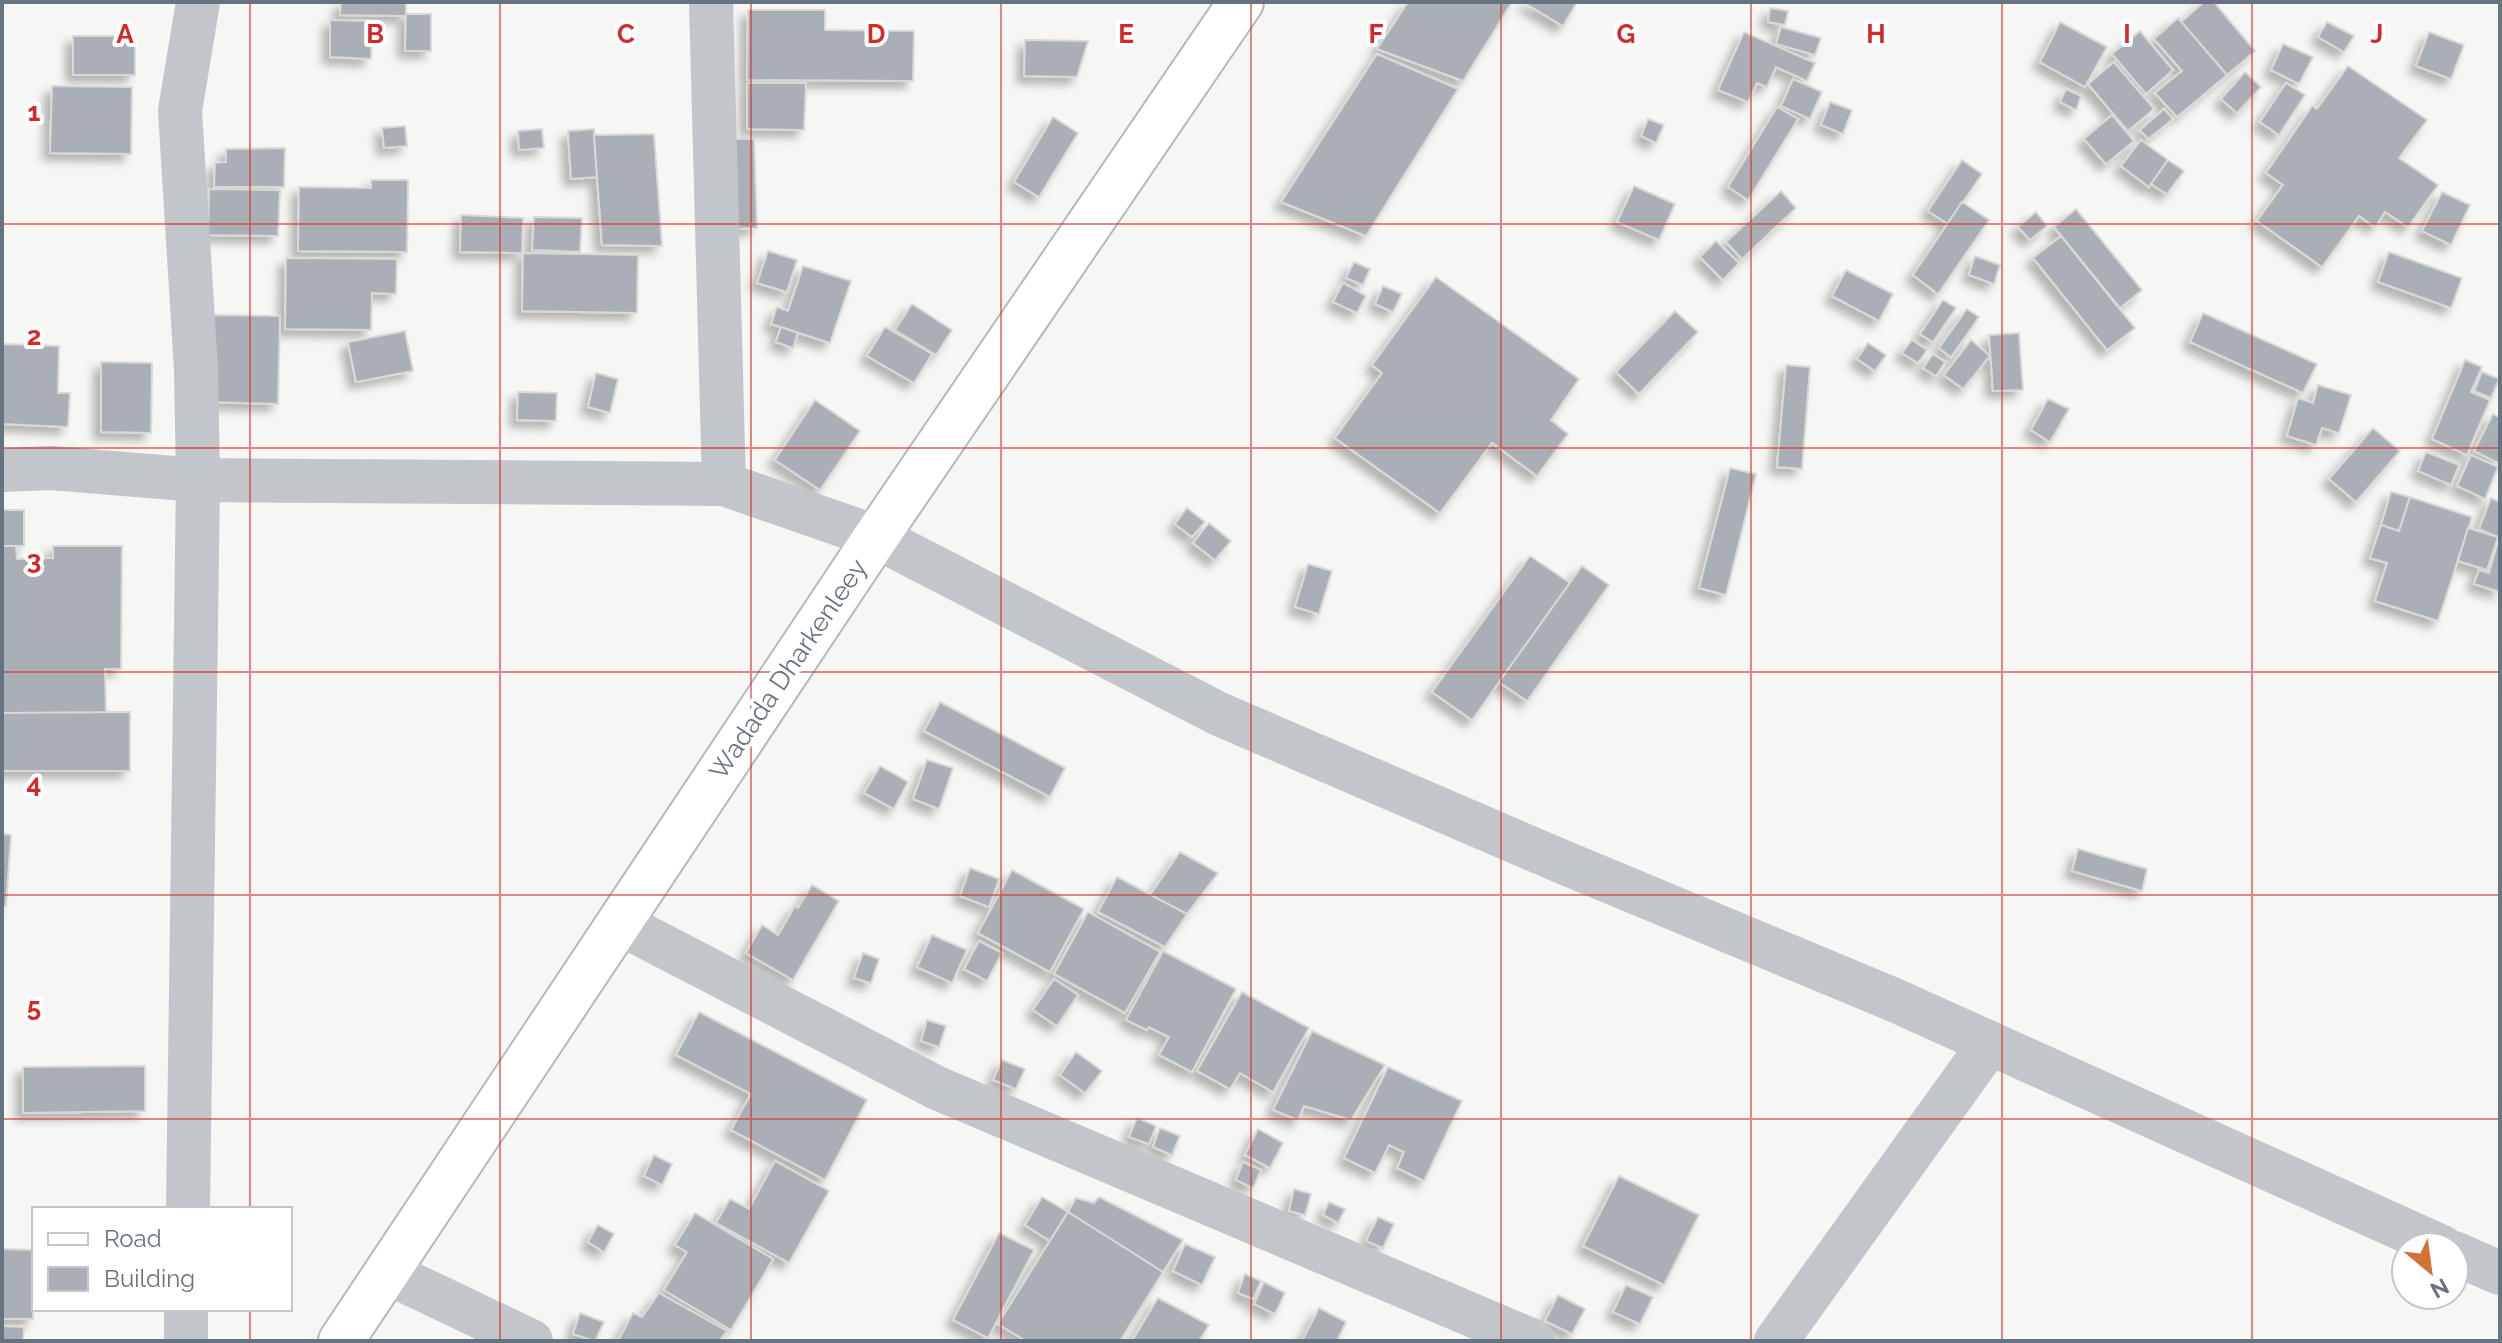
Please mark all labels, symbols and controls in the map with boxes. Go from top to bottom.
text: A [116,19,134,49]
text: B [366,19,384,49]
text: C [617,19,635,49]
text: D [867,19,885,49]
text: E [1118,19,1134,49]
text: F [1369,19,1384,49]
text: G [1617,19,1635,49]
text: H [1866,19,1886,49]
text: I [2123,19,2131,49]
text: J [2371,19,2383,49]
text: 1 [28,97,41,127]
text: 2 [27,321,41,351]
text: 3 [27,545,41,575]
street label: Wadada Dharkenleey [703,553,873,785]
text: 4 [27,769,41,799]
text: 5 [27,992,41,1022]
legend [32,1207,292,1311]
text: Road [104,1224,162,1253]
north arrow [2390,1231,2470,1311]
text: Building [104,1264,195,1293]
text: N [2426,1273,2453,1304]

